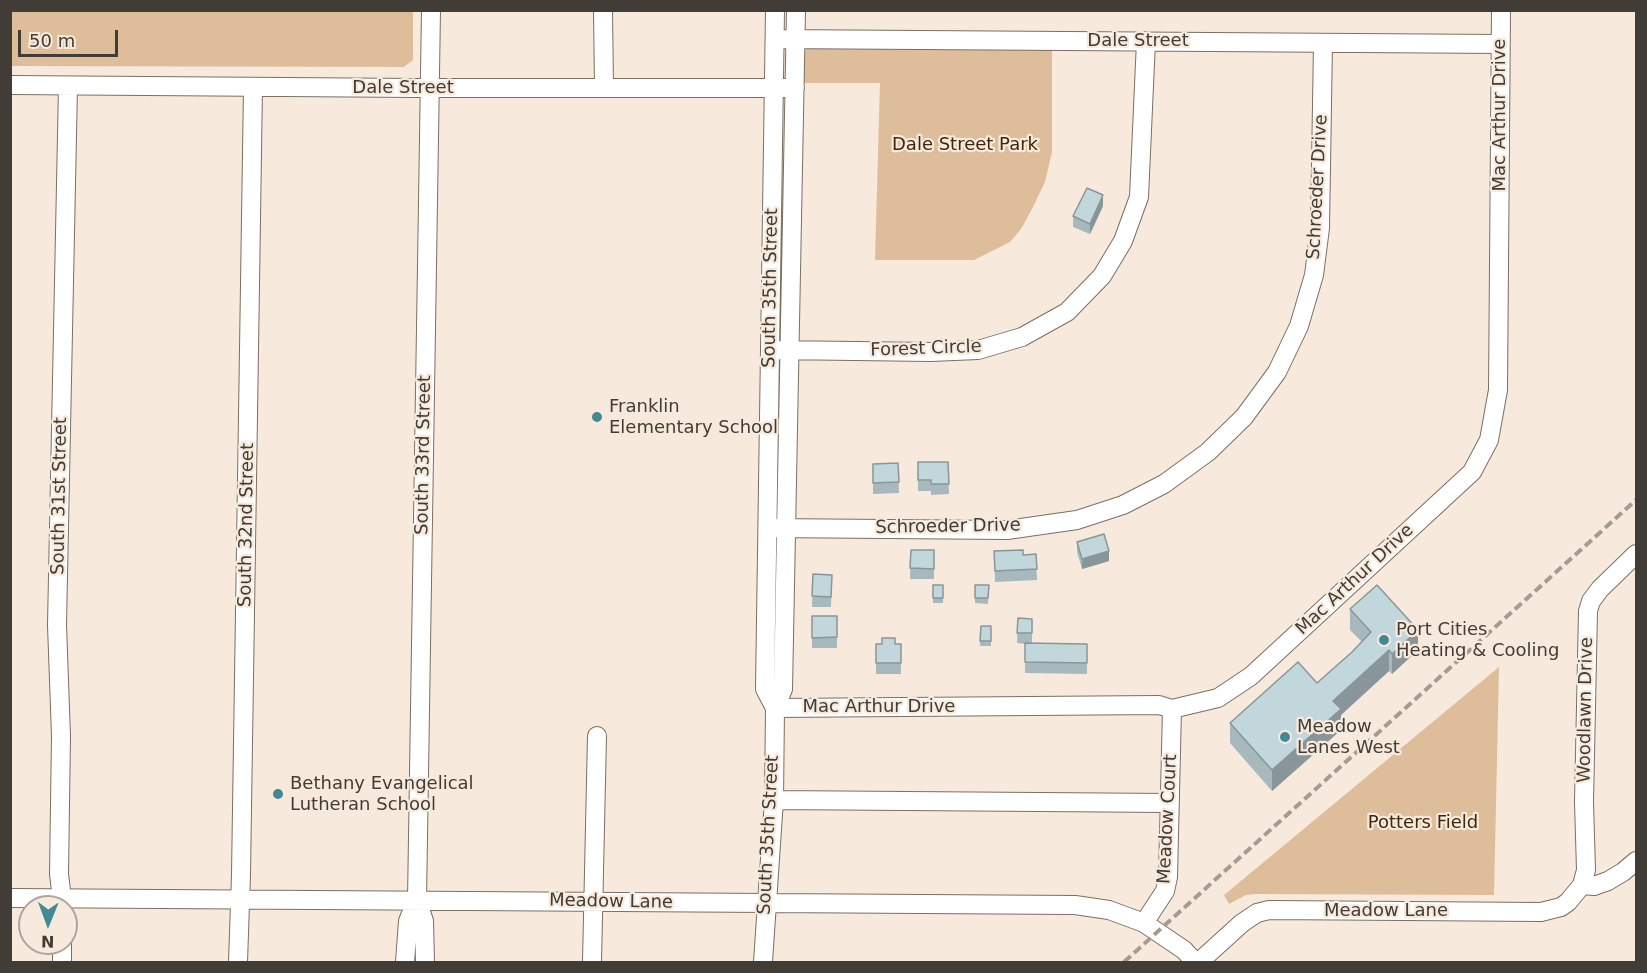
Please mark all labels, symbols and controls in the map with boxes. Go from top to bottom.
scale bar [21,18,122,56]
text: 50 m [29,30,75,51]
street label: Dale Street [1087,30,1189,52]
street label: Mac Arthur Drive [1489,39,1511,191]
street label: Dale Street [352,77,454,99]
street label: Schroeder Drive [1303,114,1333,260]
park label: Dale Street Park [892,134,1038,156]
street label: South 35th Street [759,208,783,368]
street label: Forest Circle [870,336,982,362]
street label: South 33rd Street [412,375,436,535]
place label: Franklin Elementary School [609,396,778,438]
marker: Franklin Elementary School [590,410,604,424]
street label: South 31st Street [48,417,72,575]
street label: South 32nd Street [235,443,259,607]
street label: Schroeder Drive [875,515,1021,539]
street label: Mac Arthur Drive [1292,520,1418,640]
place label: Port Cities Heating & Cooling [1396,619,1559,662]
marker: Port Cities Heating & Cooling [1377,633,1391,647]
street label: Woodlawn Drive [1574,637,1598,783]
street label: Mac Arthur Drive [803,696,955,718]
place label: Meadow Lanes West [1297,716,1400,758]
marker: Meadow Lanes West [1278,730,1292,744]
street label: Meadow Court [1154,754,1182,884]
street label: South 35th Street [754,755,784,915]
place label: Bethany Evangelical Lutheran School [290,773,474,816]
marker: Bethany Evangelical Lutheran School [271,787,285,801]
park label: Potters Field [1368,812,1478,834]
street label: Meadow Lane [549,890,673,914]
north arrow [18,895,78,955]
street label: Meadow Lane [1324,900,1448,922]
text: N [41,932,55,951]

